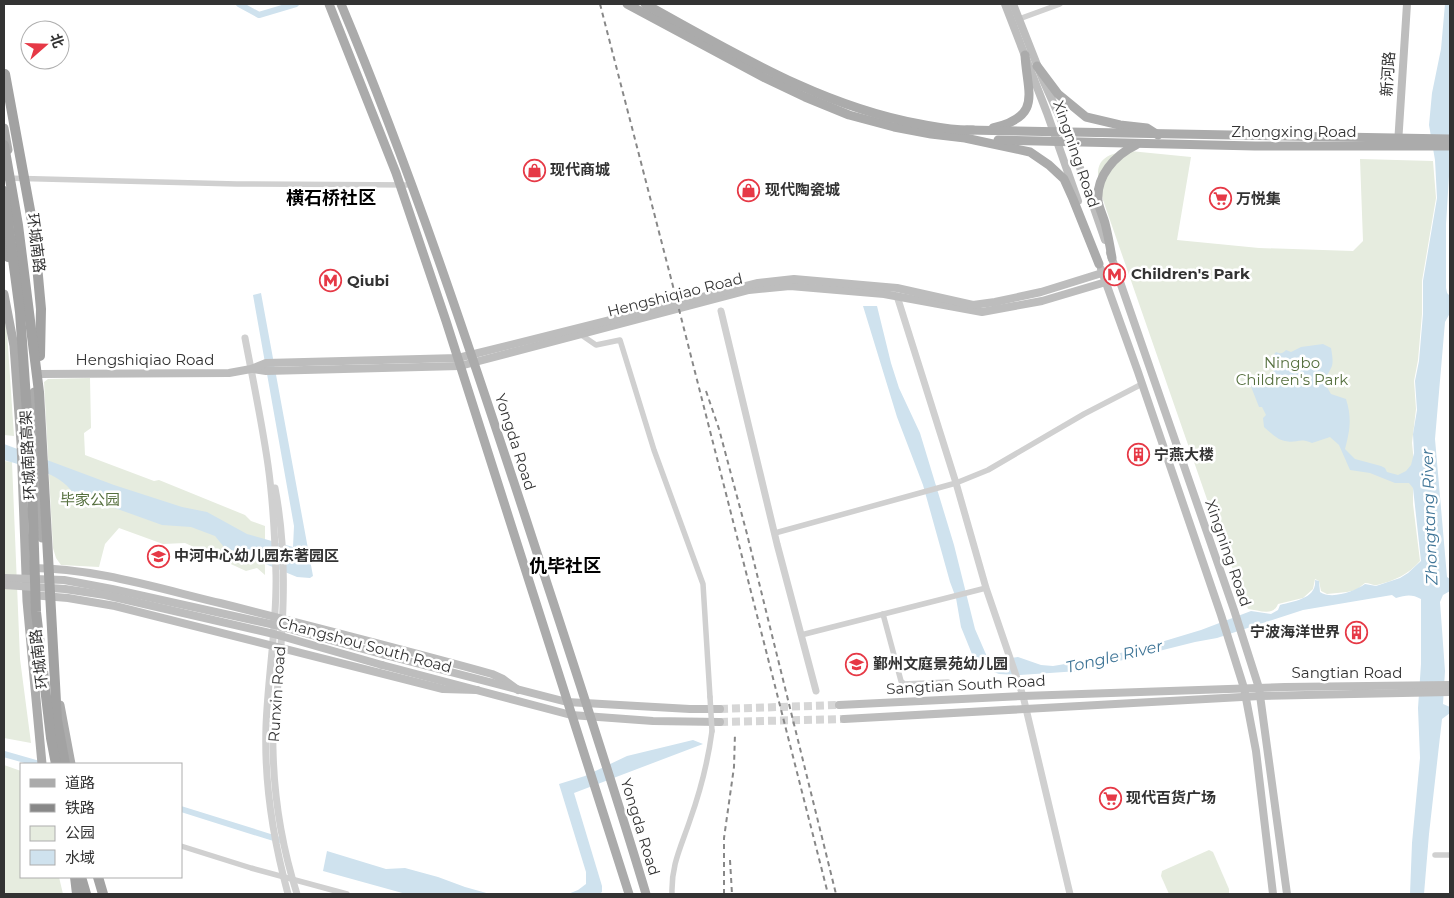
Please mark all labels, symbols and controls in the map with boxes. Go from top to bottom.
north arrow [20,20,70,70]
text: 北 [46,31,68,50]
street label: 新河路 [1376,51,1399,97]
street label: Xingning Road [1049,98,1104,210]
street label: Zhongxing Road [1231,122,1357,141]
shop icon: 现代商城 [522,158,546,182]
place label: 现代商城 [550,160,610,179]
shop icon: 现代陶瓷城 [737,178,761,202]
place label: 现代陶瓷城 [765,180,840,199]
district label: 横石桥社区 [286,187,376,209]
supermarket icon: 万悦集 [1208,187,1232,211]
place label: 万悦集 [1236,189,1281,208]
street label: 环城南路 [23,212,50,274]
metro station icon: Children's Park [1103,262,1127,286]
place label: Children's Park [1131,264,1250,283]
metro station icon: Qiubi [319,269,343,293]
street label: Hengshiqiao Road [605,269,745,321]
place label: Qiubi [347,271,389,290]
street label: Hengshiqiao Road [76,350,214,369]
park label: Ningbo Children's Park [1236,353,1348,389]
street label: Yongda Road [491,391,540,493]
street label: 环城南路高架 [16,410,39,500]
building icon: 宁燕大楼 [1126,443,1150,467]
place label: 宁燕大楼 [1154,445,1214,464]
water label: Zhongtang River [1418,448,1441,586]
park label: 毕家公园 [60,490,120,509]
street label: Xingning Road [1201,497,1256,609]
school or university icon: 中河中心幼儿园东著园区 [146,544,170,568]
place label: 中河中心幼儿园东著园区 [174,546,339,565]
district label: 仇毕社区 [529,555,601,577]
street label: Changshou South Road [276,612,454,677]
building icon: 宁波海洋世界 [1344,620,1368,644]
place label: 宁波海洋世界 [1250,622,1340,641]
street label: 环城南路 [25,628,52,690]
water label: Tongle River [1064,636,1165,677]
street label: Runxin Road [264,645,289,743]
school or university icon: 鄞州文庭景苑幼儿园 [845,652,869,676]
place label: 鄞州文庭景苑幼儿园 [873,654,1008,673]
street label: Sangtian Road [1292,663,1402,682]
street label: Sangtian South Road [886,671,1046,698]
legend [20,763,182,878]
text: 道路 [65,773,95,792]
street label: Yongda Road [617,776,664,878]
supermarket icon: 现代百货广场 [1098,786,1122,810]
place label: 现代百货广场 [1126,788,1216,807]
text: 铁路 [65,798,95,817]
text: 公园 [65,823,95,842]
text: 水域 [65,848,95,867]

